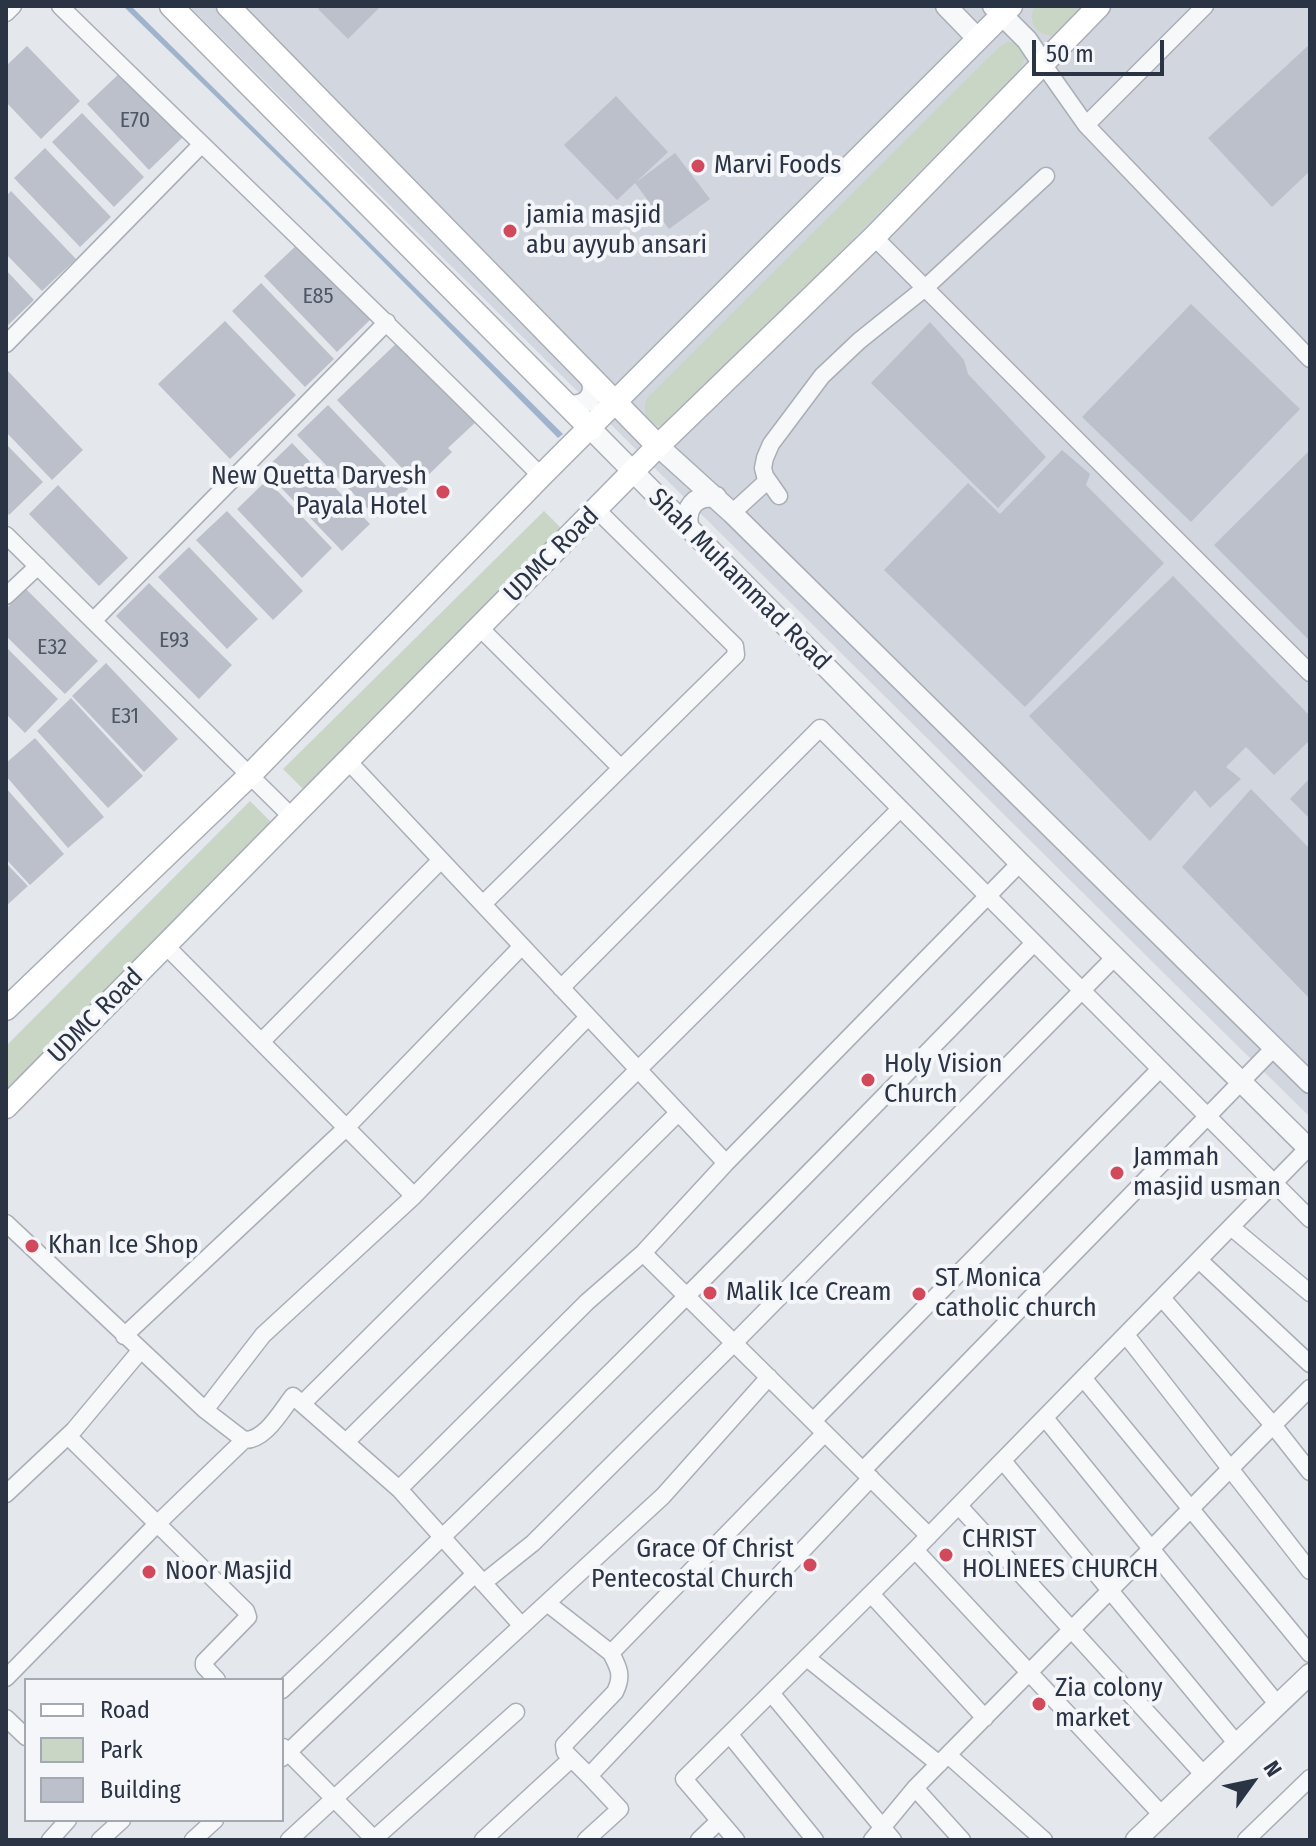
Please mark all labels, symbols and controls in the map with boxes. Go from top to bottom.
scale bar [1036,24,1168,74]
text: 50 m [1046,40,1094,68]
house number: E70 [120,108,150,134]
place label: Marvi Foods [714,150,841,182]
marker: Marvi Foods [689,157,707,175]
place label: jamia masjid abu ayyub ansari [526,200,707,262]
marker: jamia masjid abu ayyub ansari [501,222,519,240]
house number: E85 [302,284,334,310]
place label: New Quetta Darvesh Payala Hotel [211,461,427,522]
marker: New Quetta Darvesh Payala Hotel [434,483,452,501]
street label: Shah Muhammad Road [642,483,836,677]
street label: UDMC Road [498,501,606,609]
house number: E93 [159,628,189,654]
house number: E32 [37,635,67,661]
house number: E31 [111,704,139,730]
street label: UDMC Road [42,962,150,1070]
place label: Holy Vision Church [884,1049,1003,1110]
marker: Holy Vision Church [859,1071,877,1089]
place label: Jammah masjid usman [1133,1142,1281,1204]
marker: Jammah masjid usman [1108,1164,1126,1182]
place label: Khan Ice Shop [48,1230,199,1262]
marker: Khan Ice Shop [23,1237,41,1255]
place label: ST Monica catholic church [935,1263,1097,1324]
place label: Malik Ice Cream [726,1277,892,1309]
marker: Malik Ice Cream [701,1284,719,1302]
marker: ST Monica catholic church [910,1285,928,1303]
place label: CHRIST HOLINEES CHURCH [962,1524,1158,1586]
place label: Grace Of Christ Pentecostal Church [591,1534,794,1596]
marker: CHRIST HOLINEES CHURCH [937,1546,955,1564]
place label: Noor Masjid [165,1556,293,1588]
marker: Grace Of Christ Pentecostal Church [801,1556,819,1574]
marker: Noor Masjid [140,1563,158,1581]
place label: Zia colony market [1055,1673,1163,1734]
legend [24,1678,284,1822]
marker: Zia colony market [1030,1695,1048,1713]
text: Road [100,1696,150,1724]
text: Park [100,1736,143,1764]
north arrow [1212,1742,1292,1822]
text: N [1258,1756,1287,1782]
text: Building [100,1776,181,1804]

